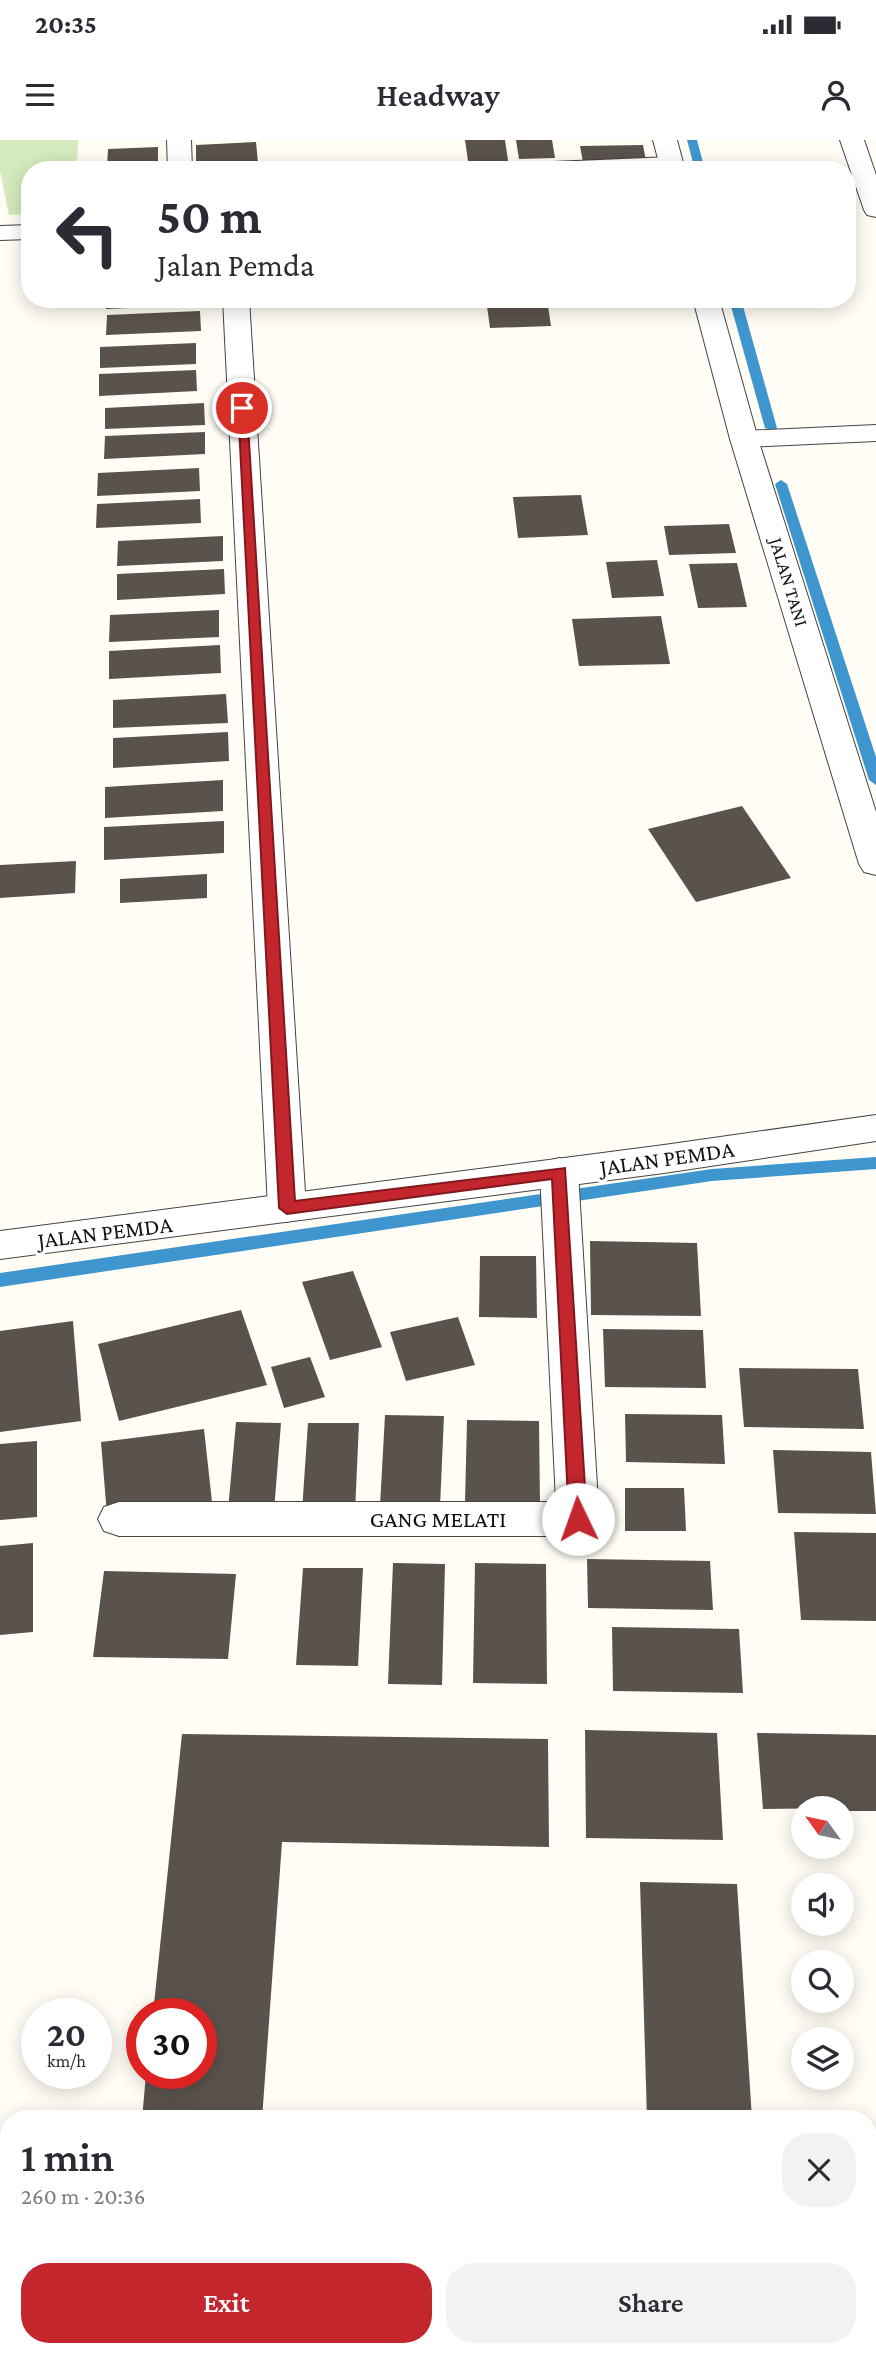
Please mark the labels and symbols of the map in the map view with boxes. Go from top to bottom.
pin [212,378,272,438]
street label: JALAN TANI [765,533,812,629]
street label: JALAN PEMDA [596,1136,737,1181]
street label: JALAN PEMDA [34,1211,175,1253]
position arrow [541,1482,615,1556]
street label: GANG MELATI [370,1506,506,1532]
north arrow [791,1796,854,1858]
speed limit sign: 30 [126,1998,217,2089]

